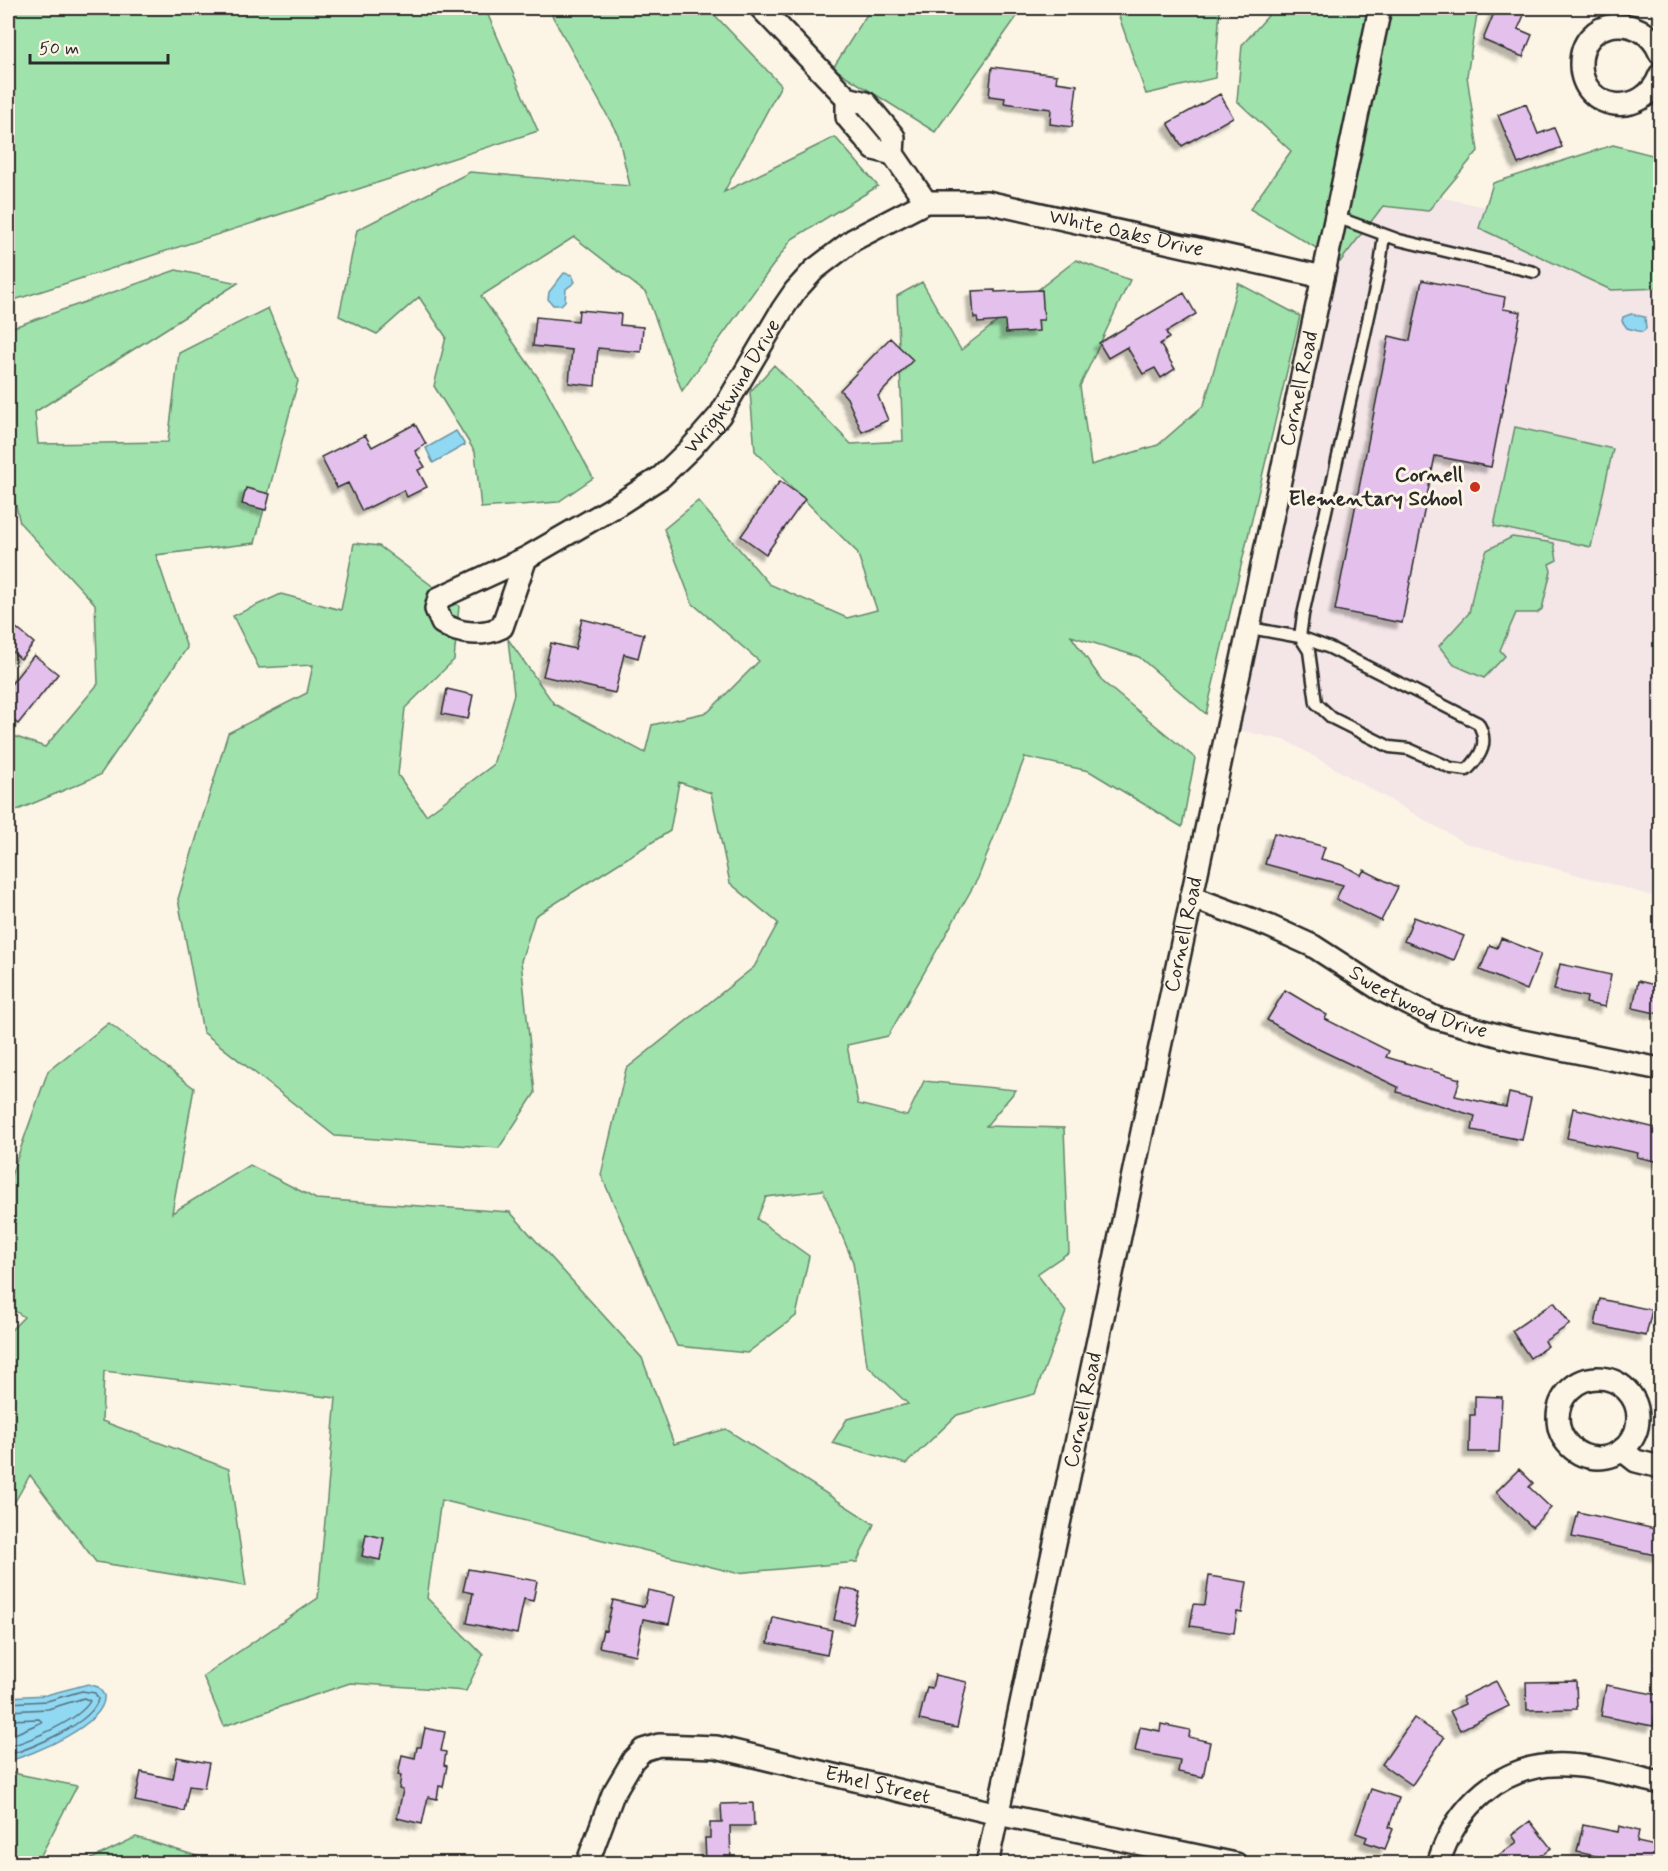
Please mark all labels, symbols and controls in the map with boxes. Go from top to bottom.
scale bar [30,27,168,65]
text: 50 m [39,37,79,61]
street label: White Oaks Drive [1046,202,1206,264]
street label: Wrightwind Drive [678,314,788,460]
street label: Cornell Road [1274,328,1325,449]
place label: Cornell Elementary School [1288,461,1463,513]
marker: Cornell Elementary School [1468,480,1482,494]
street label: Cornell Road [1158,874,1210,995]
street label: Sweetwood Drive [1343,959,1491,1046]
street label: Cornell Road [1057,1350,1109,1470]
street label: Ethel Street [822,1759,933,1811]

